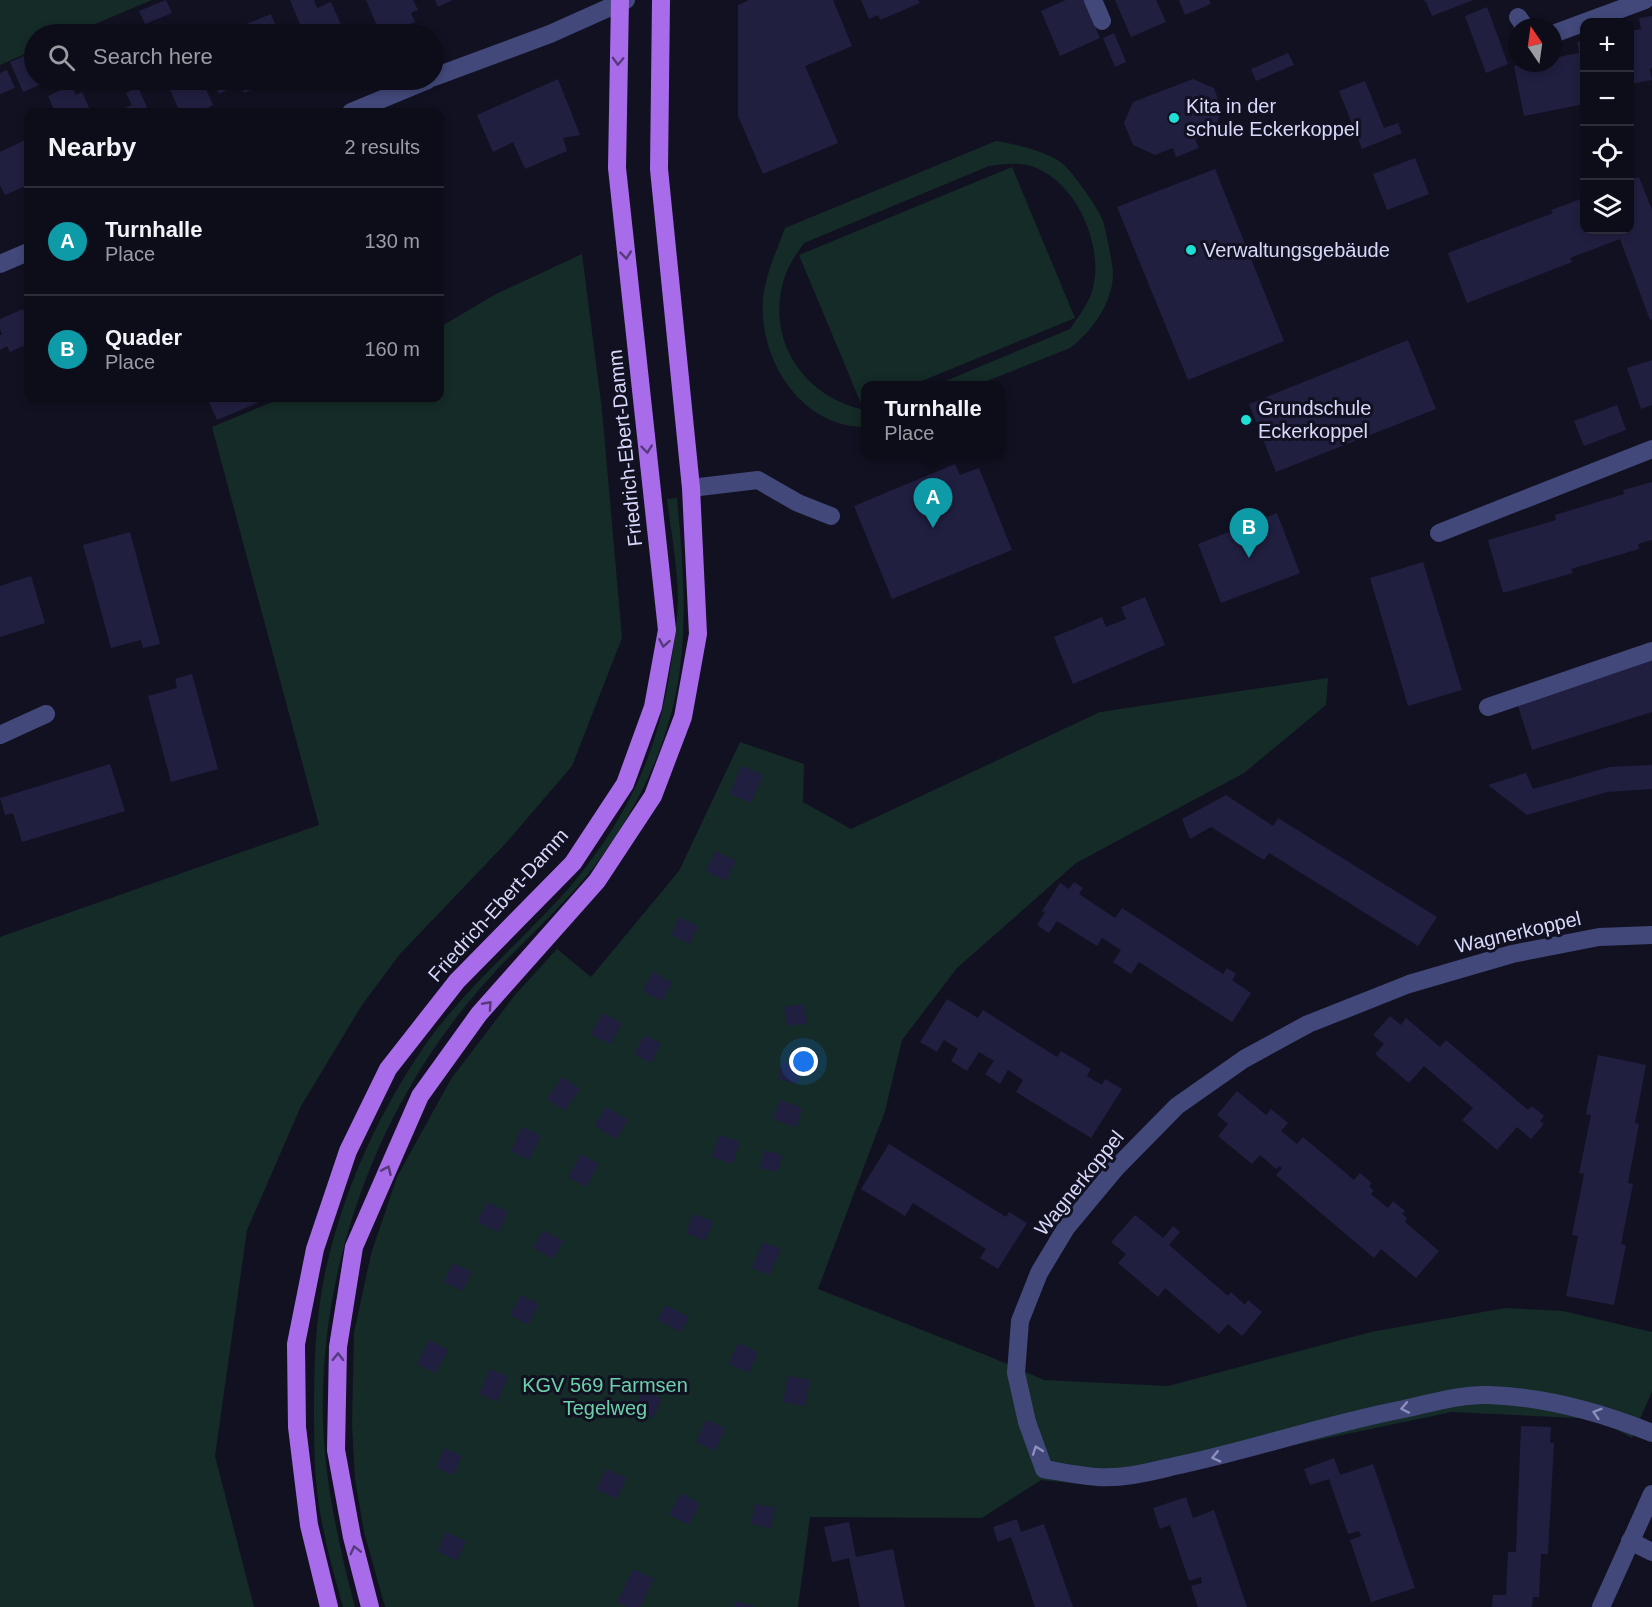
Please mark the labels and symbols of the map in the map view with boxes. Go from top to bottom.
north arrow [1508,18,1562,72]
one-way arrow [611,57,624,66]
place label: Kita in der schule Eckerkoppel [1186,95,1359,140]
marker: Kita in der schule Eckerkoppel [1167,111,1181,125]
place label: Verwaltungsgebäude [1203,239,1390,261]
marker: Verwaltungsgebäude [1184,243,1198,257]
one-way arrow [619,251,632,260]
street label: Friedrich-Ebert-Damm [604,348,646,548]
place label: Grundschule Eckerkoppel [1258,397,1371,442]
marker: Grundschule Eckerkoppel [1239,413,1253,427]
one-way arrow [640,445,653,454]
pin: A [914,478,952,528]
pin: B [1230,508,1268,558]
one-way arrow [659,638,671,648]
street label: Friedrich-Ebert-Damm [424,824,572,986]
street label: Wagnerkoppel [1453,907,1583,957]
one-way arrow [481,1001,492,1012]
your location [789,1047,818,1076]
street label: Wagnerkoppel [1030,1126,1128,1240]
one-way arrow [380,1166,392,1177]
one-way arrow [332,1353,344,1362]
park label: KGV 569 Farmsen Tegelweg [522,1374,688,1419]
one-way arrow [1400,1401,1410,1414]
one-way arrow [1592,1408,1603,1420]
one-way arrow [1032,1445,1045,1455]
one-way arrow [1211,1449,1221,1462]
one-way arrow [350,1545,363,1555]

